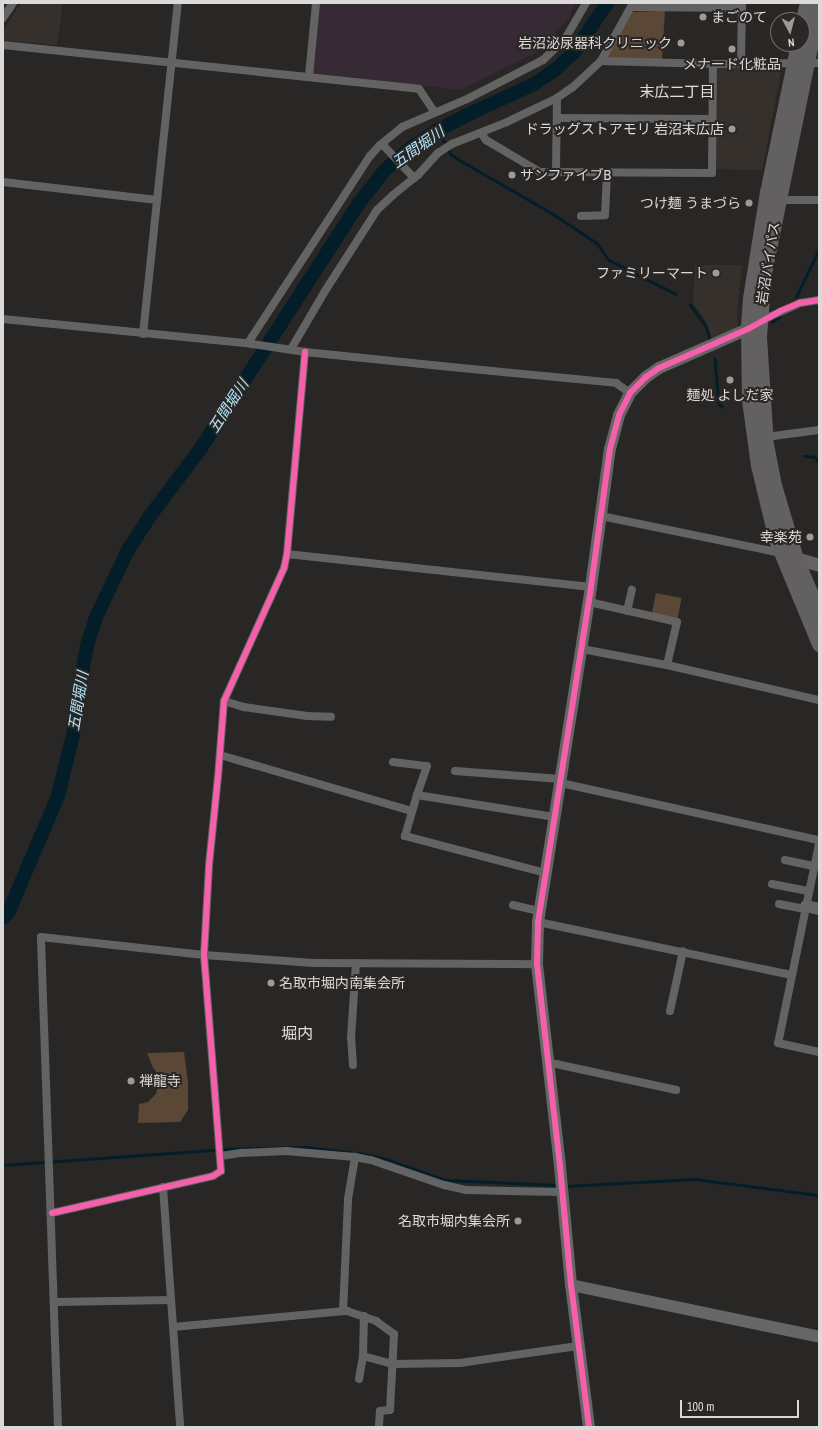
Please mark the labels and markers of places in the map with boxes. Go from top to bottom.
place label: まごのて [711,9,767,25]
marker: まごのて [698,12,708,22]
place label: 岩沼泌尿器科クリニック [518,35,672,51]
marker: 岩沼泌尿器科クリニック [675,37,687,49]
marker: メナード化粧品 [727,44,737,54]
place label: メナード化粧品 [683,56,781,72]
place label: ドラッグストアモリ 岩沼末広店 [525,121,724,137]
marker: ドラッグストアモリ 岩沼末広店 [727,124,737,134]
place label: サンファイブB [520,167,612,183]
marker: サンファイブB [507,170,517,180]
place label: つけ麺 うまづら [640,195,741,211]
marker: つけ麺 うまづら [744,198,754,208]
place label: ファミリーマート [596,265,708,281]
marker: ファミリーマート [711,268,721,278]
marker: 麺処 よしだ家 [725,375,735,385]
place label: 麺処 よしだ家 [686,387,774,403]
place label: 幸楽苑 [760,529,802,545]
marker: 幸楽苑 [805,532,815,542]
place label: 名取市堀内南集会所 [279,975,405,991]
marker: 名取市堀内南集会所 [266,978,276,988]
place label: 禅龍寺 [139,1073,181,1089]
marker: 禅龍寺 [126,1076,136,1086]
place label: 名取市堀内集会所 [398,1213,510,1229]
marker: 名取市堀内集会所 [513,1216,523,1226]

